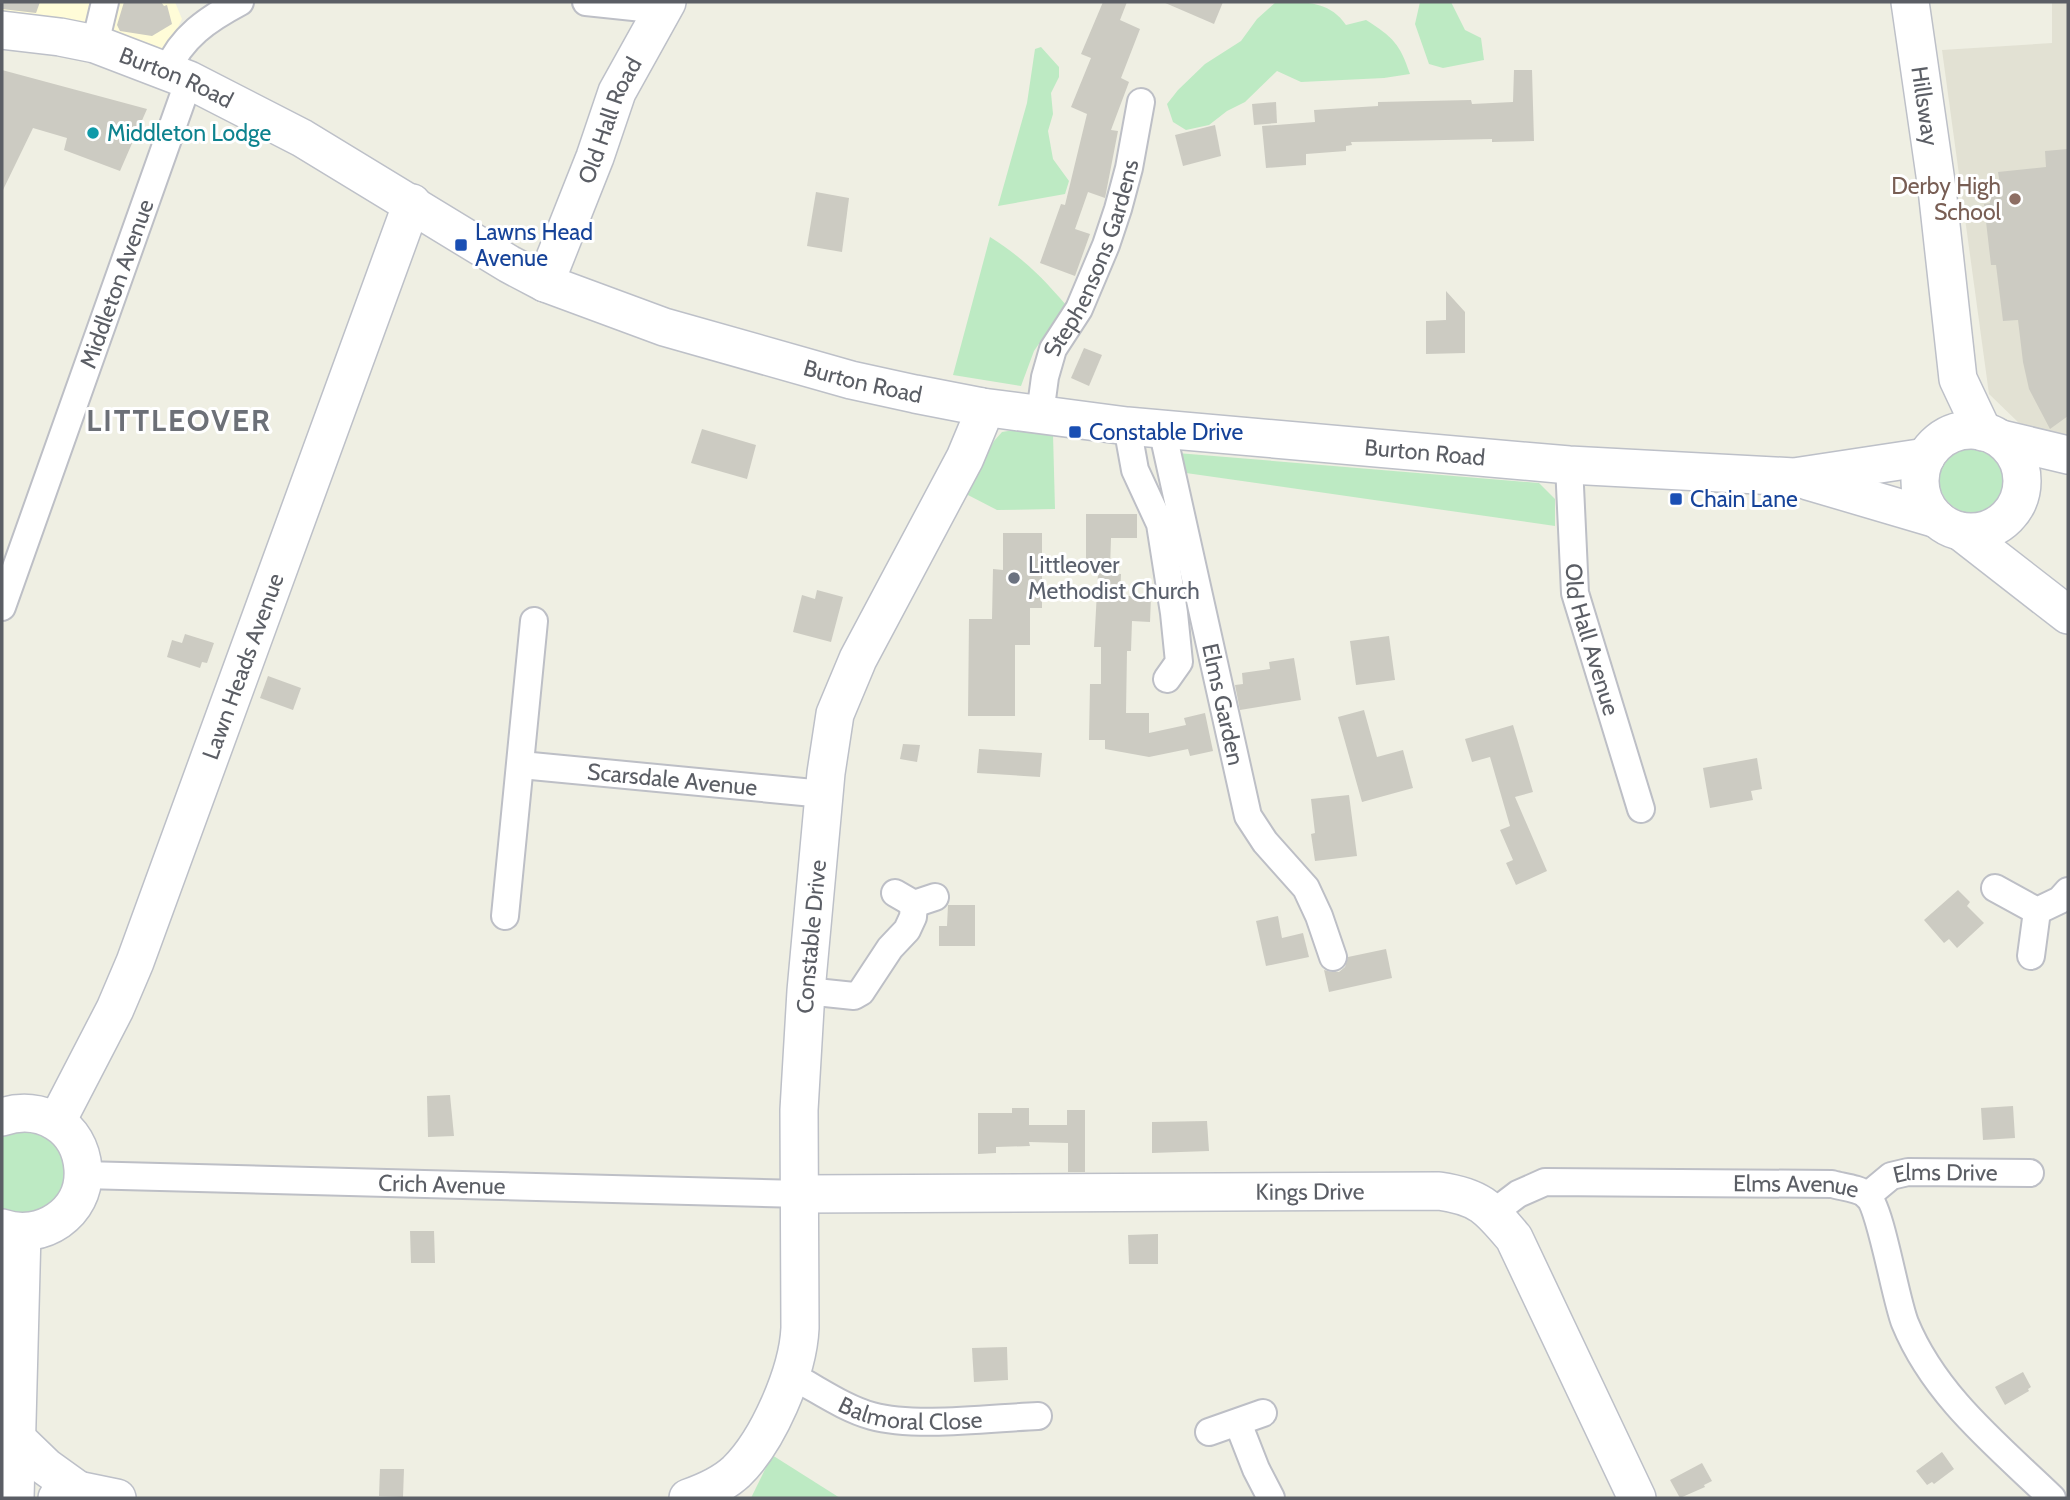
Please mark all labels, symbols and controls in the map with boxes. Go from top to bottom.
street label: Burton Road [115,41,238,114]
street label: Old Hall Road [572,52,648,188]
street label: Hillsway [1905,64,1945,148]
place label: Middleton Lodge [107,119,271,147]
marker: Middleton Lodge [85,125,101,141]
street label: Stephensons Gardens [1038,157,1144,359]
place label: Derby High School [1891,172,2002,226]
marker: Derby High School [2007,191,2023,207]
street label: Middleton Avenue [74,195,160,372]
place label: Lawns Head Avenue [475,218,593,272]
marker: Lawns Head Avenue [453,237,469,253]
street label: Burton Road [800,353,925,409]
district label: LITTLEOVER [86,402,272,439]
place label: Constable Drive [1089,418,1244,446]
marker: Constable Drive [1067,424,1083,440]
street label: Burton Road [1363,433,1486,472]
place label: Chain Lane [1690,485,1798,513]
marker: Chain Lane [1668,491,1684,507]
place label: Littleover Methodist Church [1028,551,1200,605]
street label: Old Hall Avenue [1560,563,1626,719]
street label: Lawn Heads Avenue [196,569,290,763]
marker: Littleover Methodist Church [1006,570,1022,586]
street label: Elms Garden [1196,641,1250,768]
street label: Scarsdale Avenue [586,757,759,802]
street label: Constable Drive [791,858,832,1014]
street label: Elms Drive [1890,1158,1998,1189]
street label: Crich Avenue [378,1169,506,1200]
street label: Elms Avenue [1733,1169,1862,1204]
street label: Kings Drive [1255,1177,1365,1206]
street label: Balmoral Close [834,1390,983,1436]

